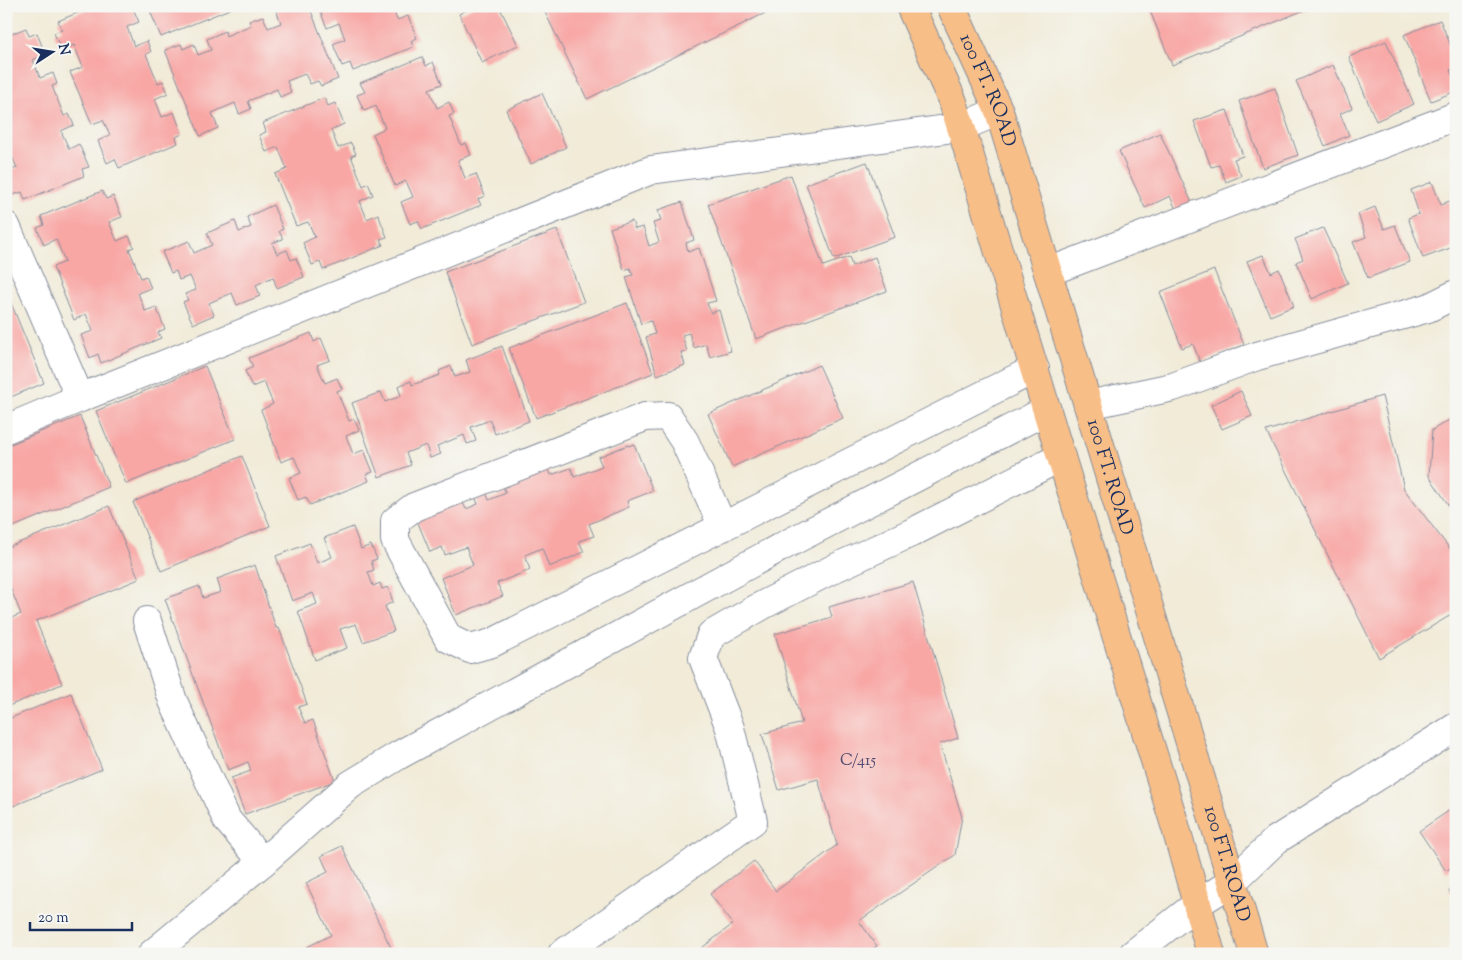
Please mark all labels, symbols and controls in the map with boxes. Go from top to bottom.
north arrow [28,28,78,78]
street label: 100 FT. ROAD [952,29,1023,150]
text: N [52,42,74,57]
street label: 100 FT. ROAD [1079,416,1140,539]
house number: C/415 [840,750,877,773]
street label: 100 FT. ROAD [1196,802,1257,925]
scale bar [30,900,132,932]
text: 20 m [38,908,69,929]

